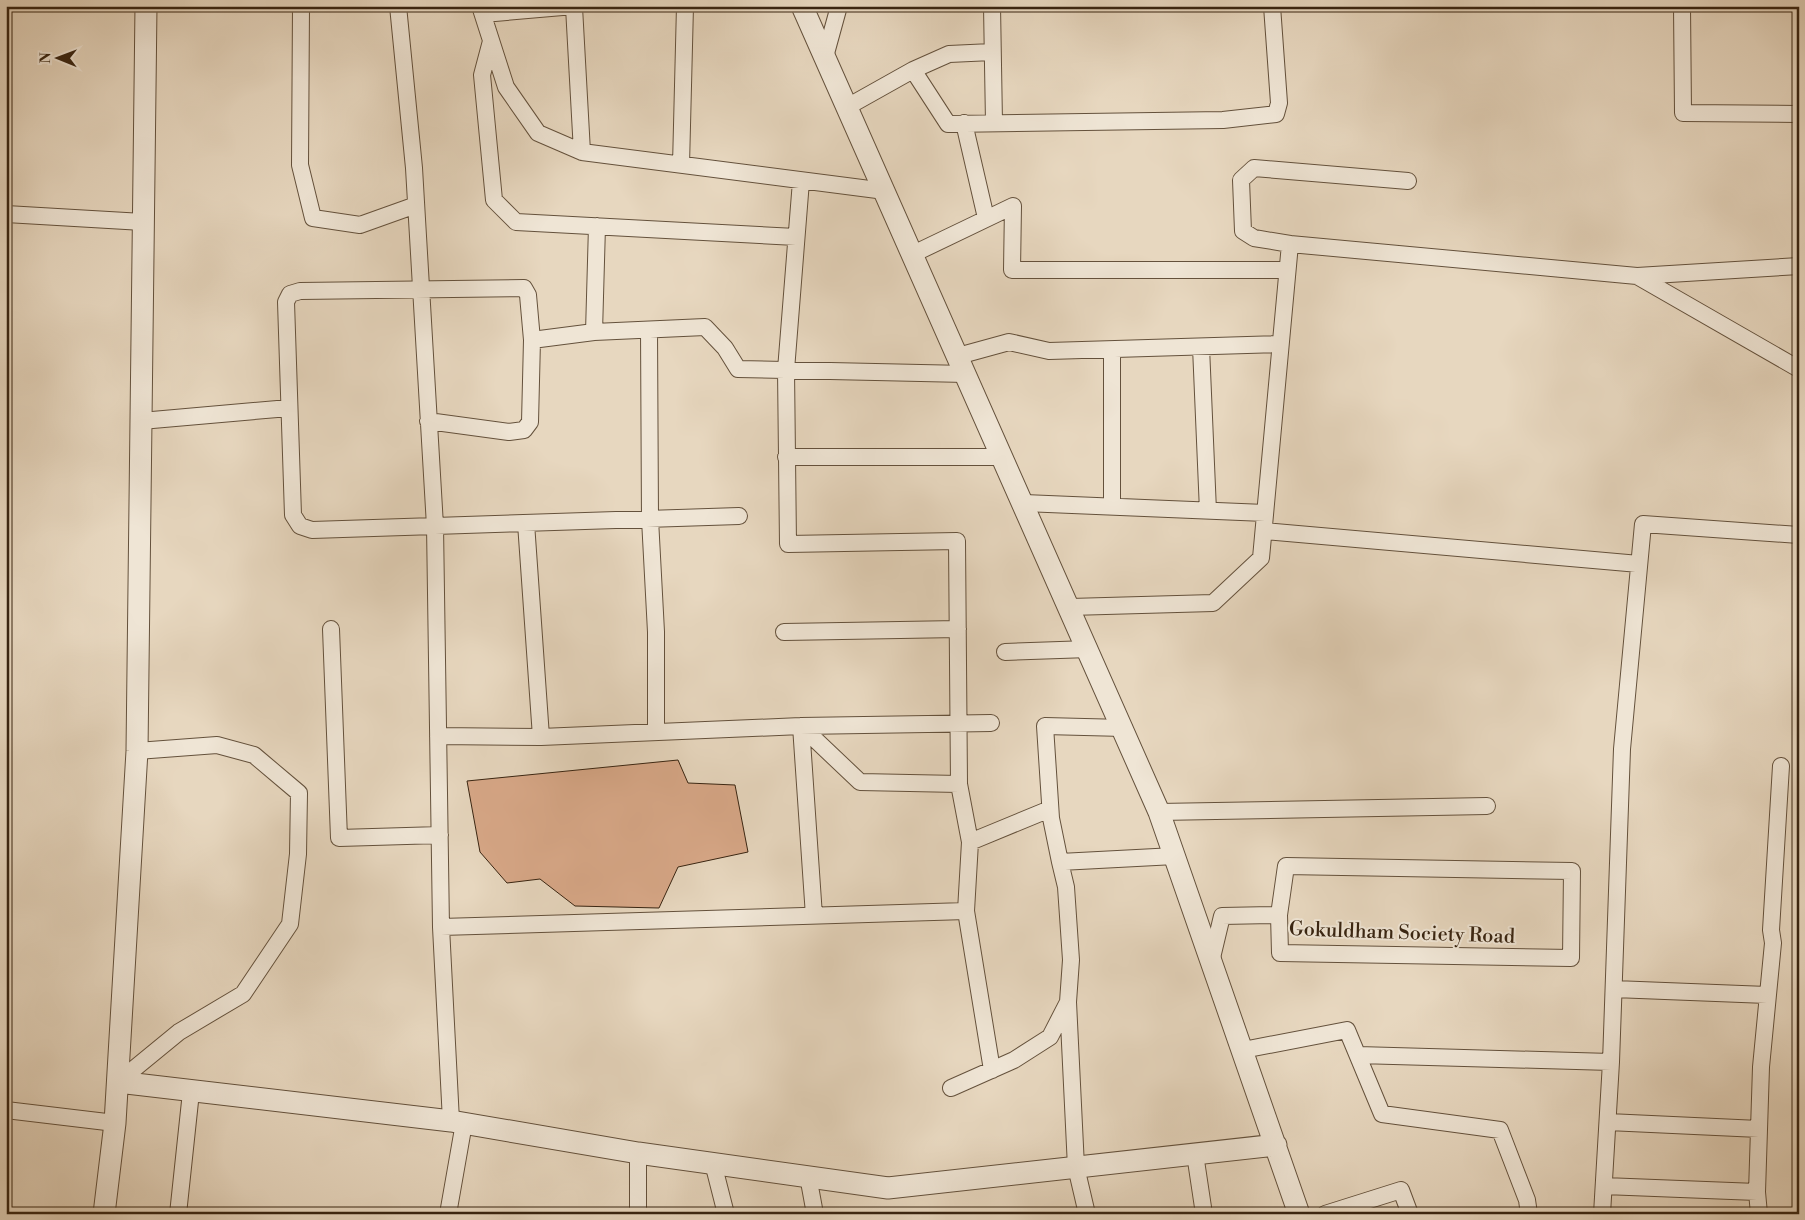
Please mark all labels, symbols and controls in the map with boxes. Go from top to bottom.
north arrow [32,32,82,82]
text: N [37,52,55,63]
street label: Gokuldham Society Road [1288,917,1516,950]

